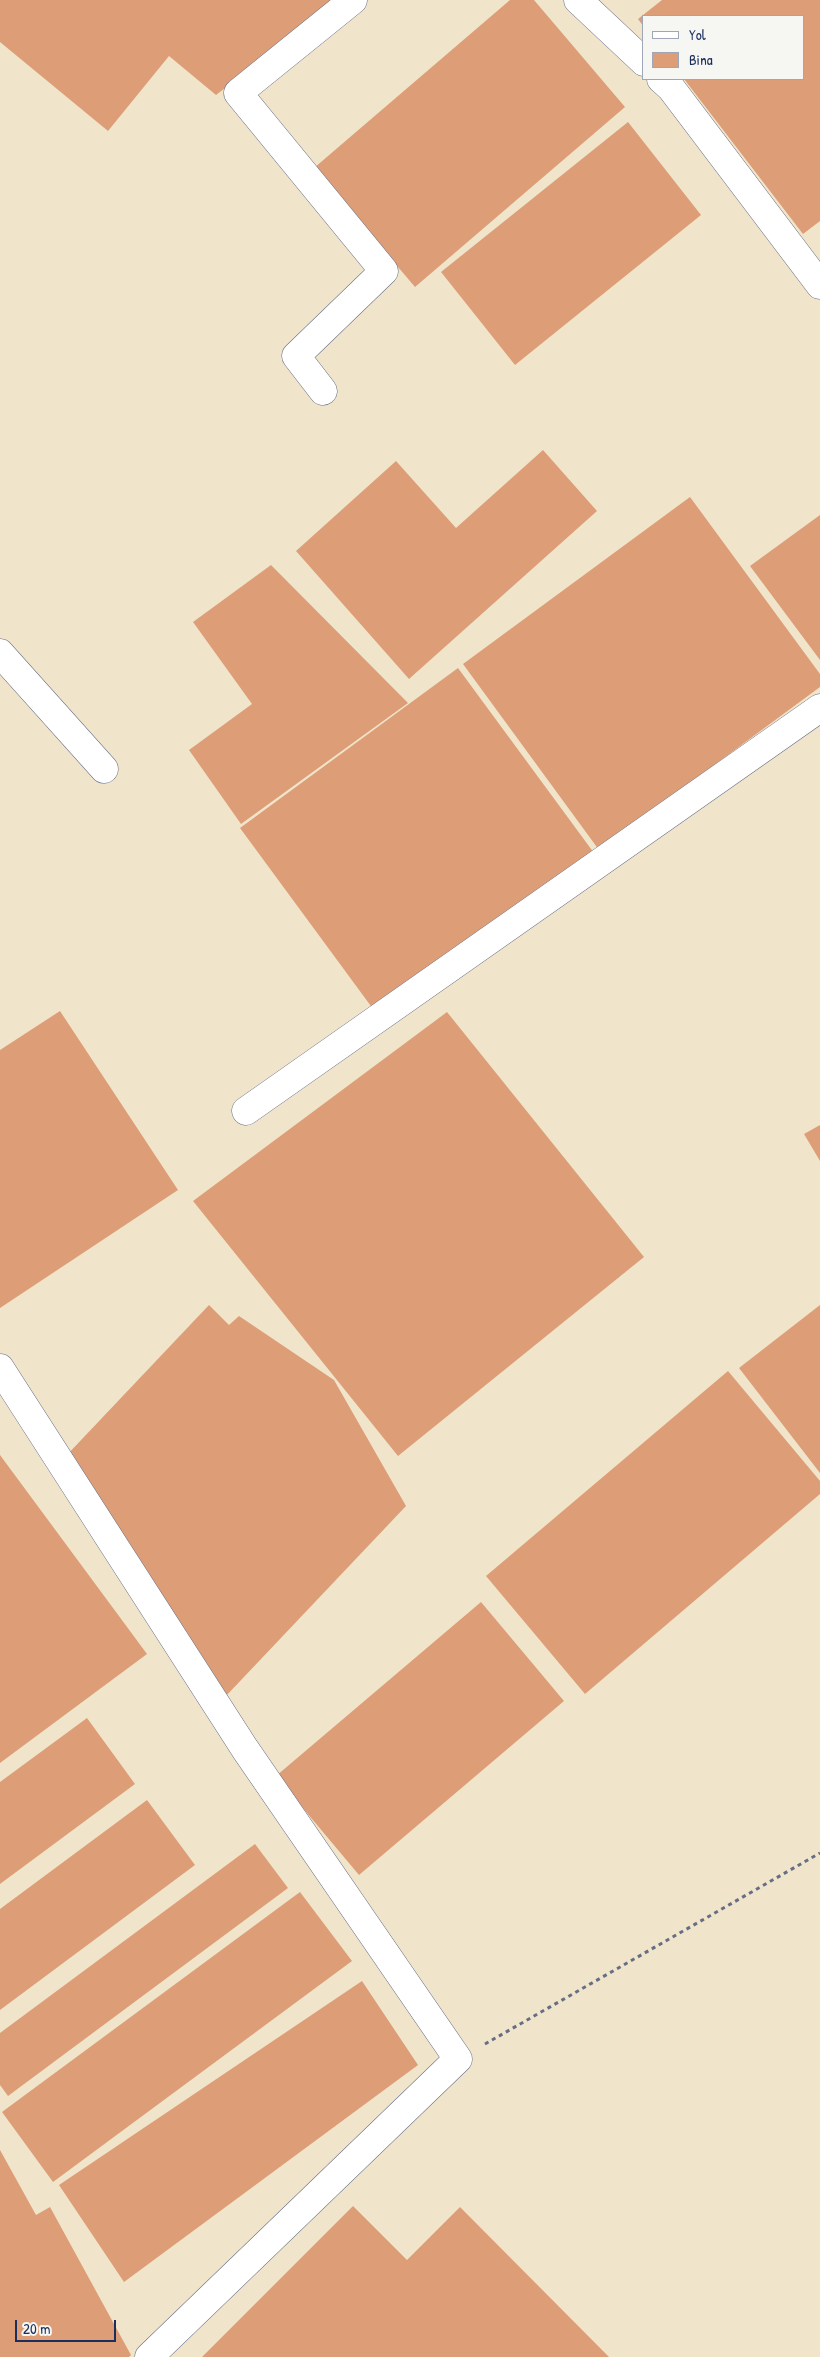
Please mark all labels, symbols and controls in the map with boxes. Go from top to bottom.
legend [642,15,805,80]
text: Yol [689,24,706,45]
text: Bina [689,49,713,70]
scale bar [18,2310,119,2342]
text: 20 m [23,2318,50,2339]

